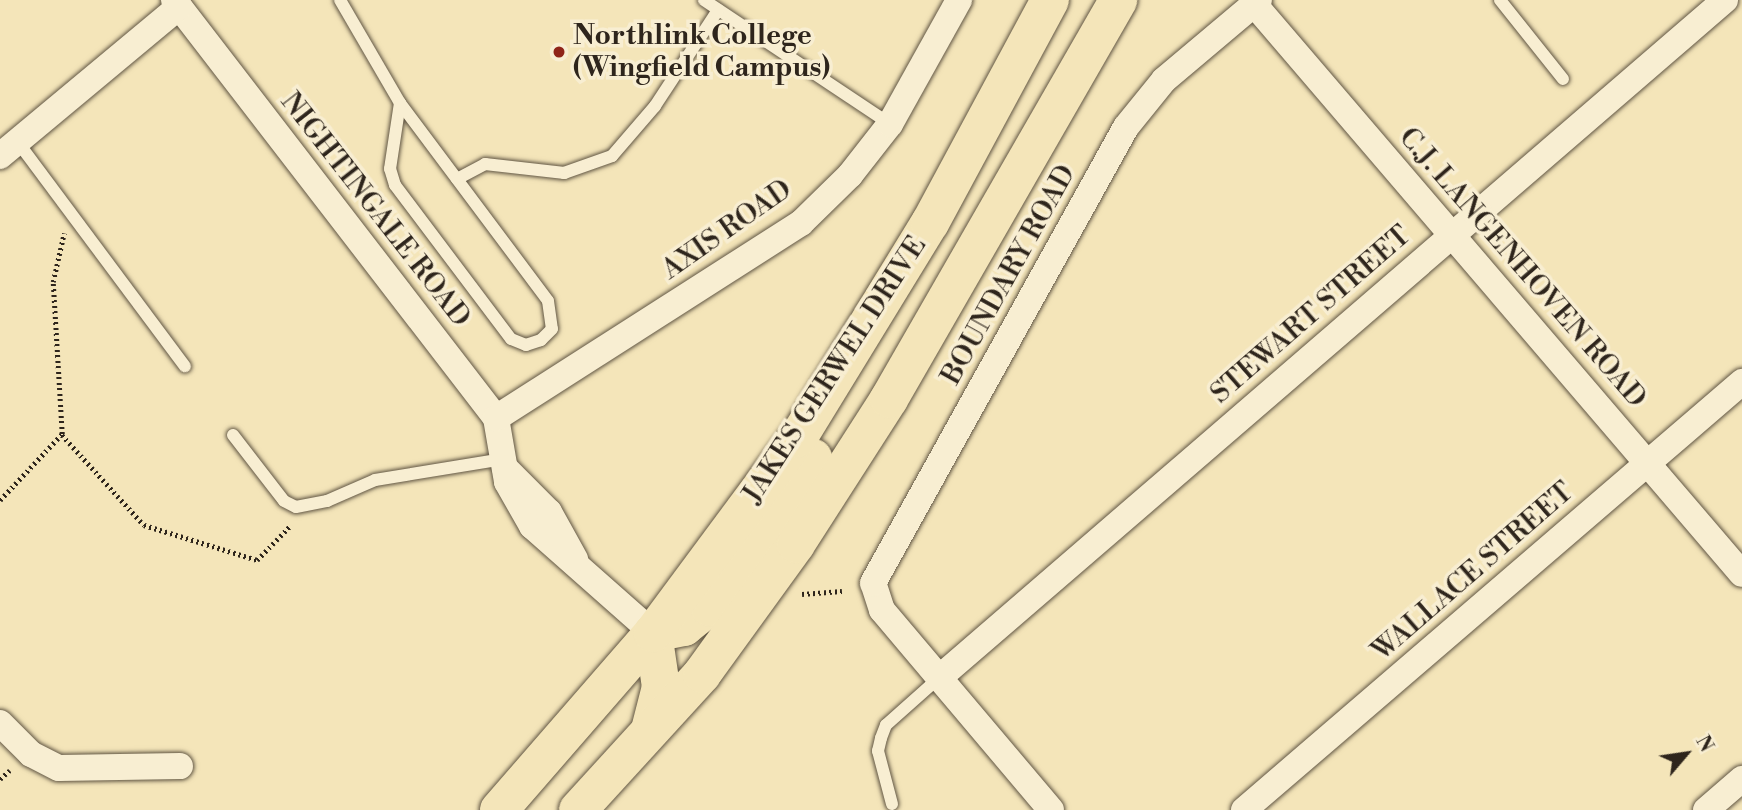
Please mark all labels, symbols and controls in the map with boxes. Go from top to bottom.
place label: Northlink College (Wingfield Campus) [573,19,830,85]
marker: Northlink College (Wingfield Campus) [551,44,567,60]
street label: NIGHTINGALE ROAD [273,86,477,334]
street label: C.J. LANGENHOVEN ROAD [1391,121,1653,415]
street label: BOUNDARY ROAD [935,159,1083,391]
street label: AXIS ROAD [655,173,799,287]
street label: STEWART STREET [1204,219,1418,411]
street label: JAKES GERWEL DRIVE [736,230,934,510]
street label: WALLACE STREET [1366,476,1580,668]
north arrow [1651,719,1721,789]
text: N [1690,731,1719,756]

